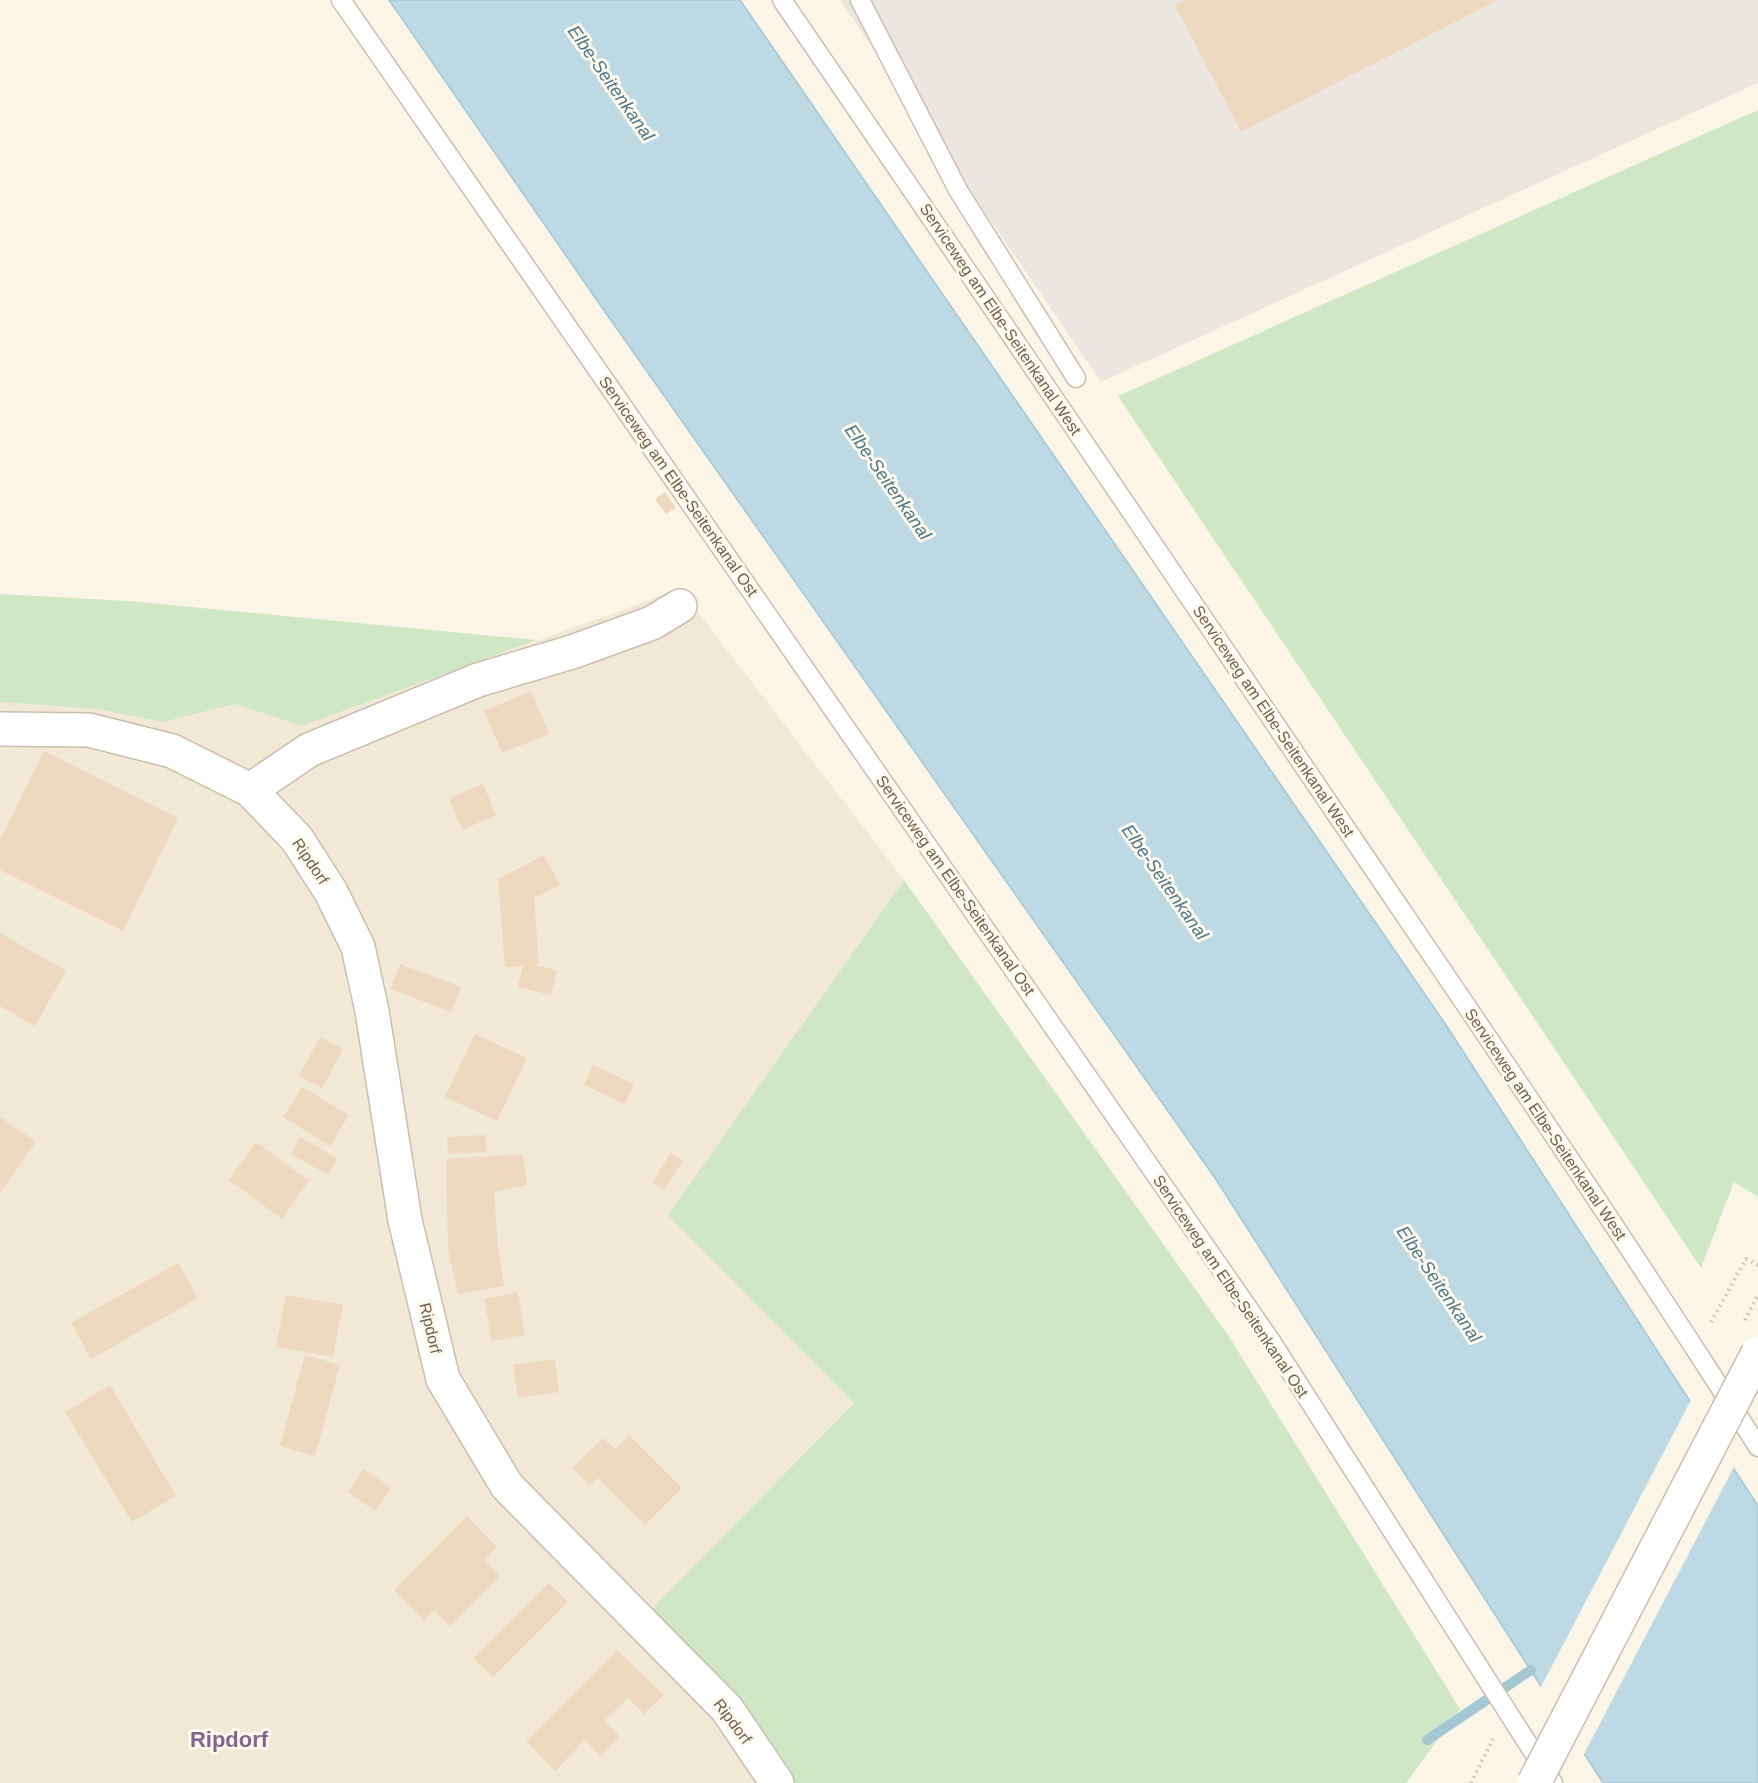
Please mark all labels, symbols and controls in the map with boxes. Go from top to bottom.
water label: Elbe-Seitenkanal [564,22,659,145]
street label: Serviceweg am Elbe-Seitenkanal West [917,200,1085,439]
street label: Serviceweg am Elbe-Seitenkanal Ost [596,373,762,600]
water label: Elbe-Seitenkanal [841,421,936,544]
street label: Serviceweg am Elbe-Seitenkanal West [1190,602,1358,841]
street label: Serviceweg am Elbe-Seitenkanal Ost [873,772,1039,999]
water label: Elbe-Seitenkanal [1118,821,1213,944]
street label: Ripdorf [289,835,332,888]
street label: Serviceweg am Elbe-Seitenkanal West [1462,1005,1630,1244]
street label: Serviceweg am Elbe-Seitenkanal Ost [1150,1172,1312,1401]
water label: Elbe-Seitenkanal [1393,1222,1486,1347]
street label: Ripdorf [416,1301,445,1356]
street label: Ripdorf [710,1696,755,1747]
district label: Ripdorf [190,1727,269,1752]

